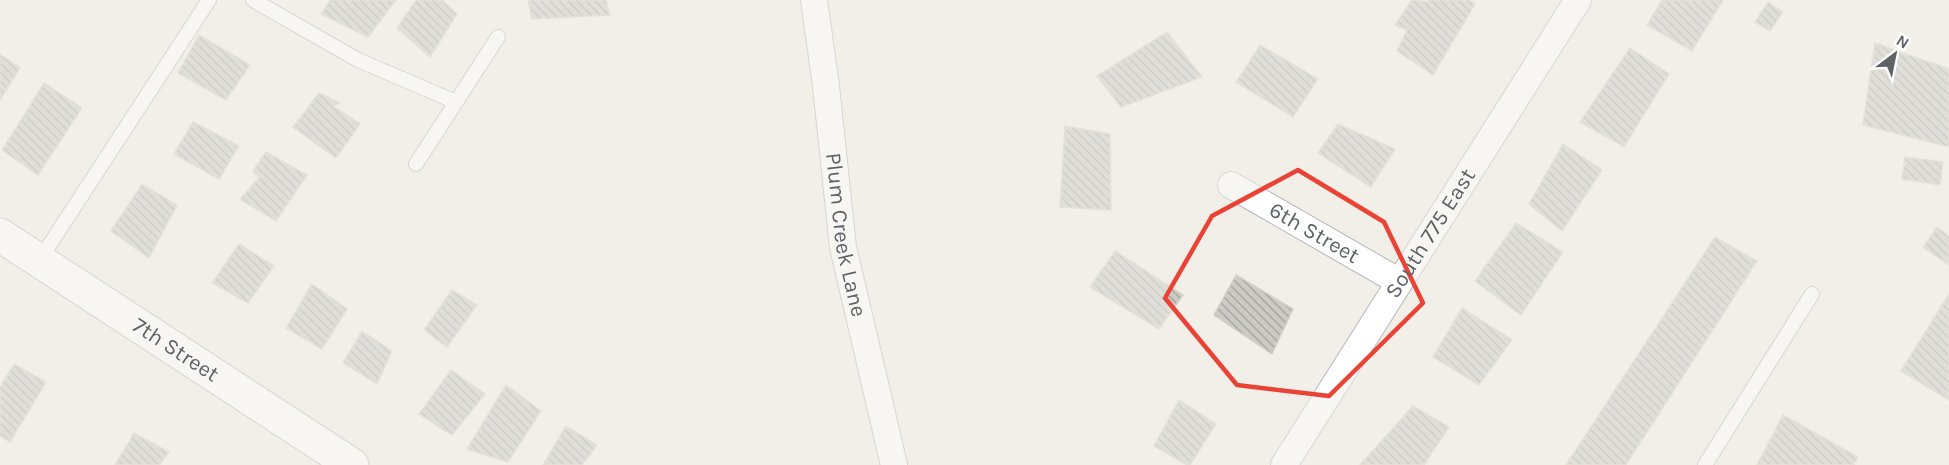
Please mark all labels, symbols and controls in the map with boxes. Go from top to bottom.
north arrow [1865,24,1925,84]
text: N [1893,31,1913,53]
street label: Plum Creek Lane [820,151,872,319]
street label: South 775 East [1380,164,1481,303]
street label: 6th Street [1264,197,1364,269]
street label: 7th Street [128,312,224,387]

